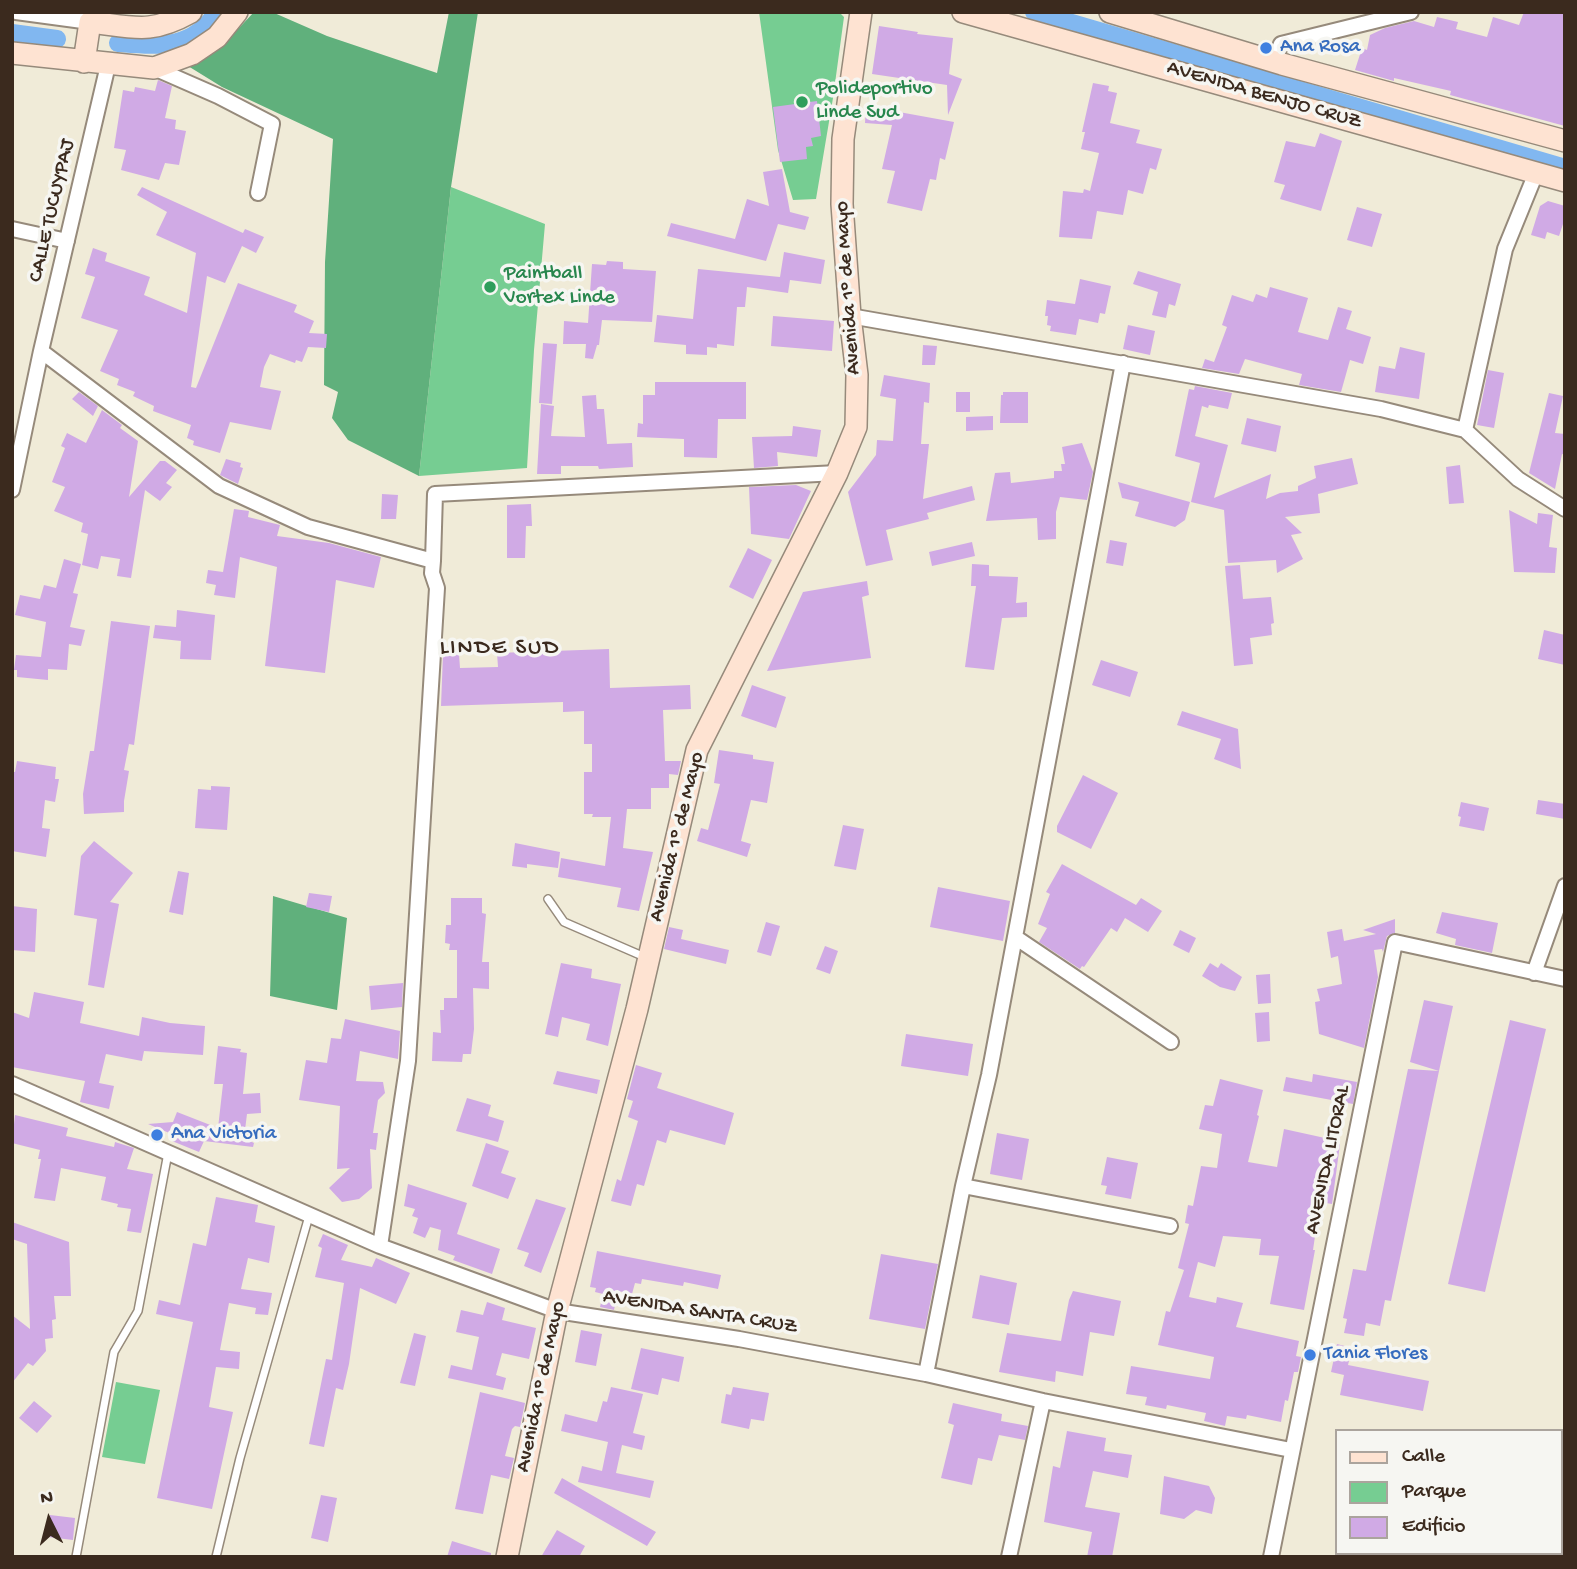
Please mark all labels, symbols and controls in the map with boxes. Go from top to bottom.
place label: Ana Rosa [1280,35,1360,61]
marker: Ana Rosa [1258,40,1274,56]
street label: AVENIDA BENJO CRUZ [1164,56,1364,136]
place label: Polideportivo Linde Sud [816,77,933,127]
marker: Polideportivo Linde Sud [794,94,810,110]
street label: CALLE TUCUYPAJ [24,137,82,285]
street label: Avenida 1º de Mayo [830,200,868,376]
place label: Paintball Vortex Linde [504,262,615,312]
marker: Paintball Vortex Linde [482,279,498,295]
district label: LINDE SUD [441,635,559,663]
street label: Avenida 1º de Mayo [645,749,711,925]
street label: AVENIDA LITORAL [1301,1083,1357,1237]
place label: Ana Victoria [171,1122,276,1148]
marker: Ana Victoria [149,1127,165,1143]
street label: AVENIDA SANTA CRUZ [601,1285,799,1341]
street label: Avenida 1º de Mayo [512,1299,572,1475]
place label: Tania Flores [1324,1342,1427,1368]
marker: Tania Flores [1302,1347,1318,1363]
legend [1336,1429,1563,1555]
text: Calle [1402,1445,1445,1470]
text: Parque [1402,1480,1466,1505]
north arrow [14,1485,84,1555]
text: N [39,1487,54,1511]
text: Edificio [1402,1515,1466,1540]

